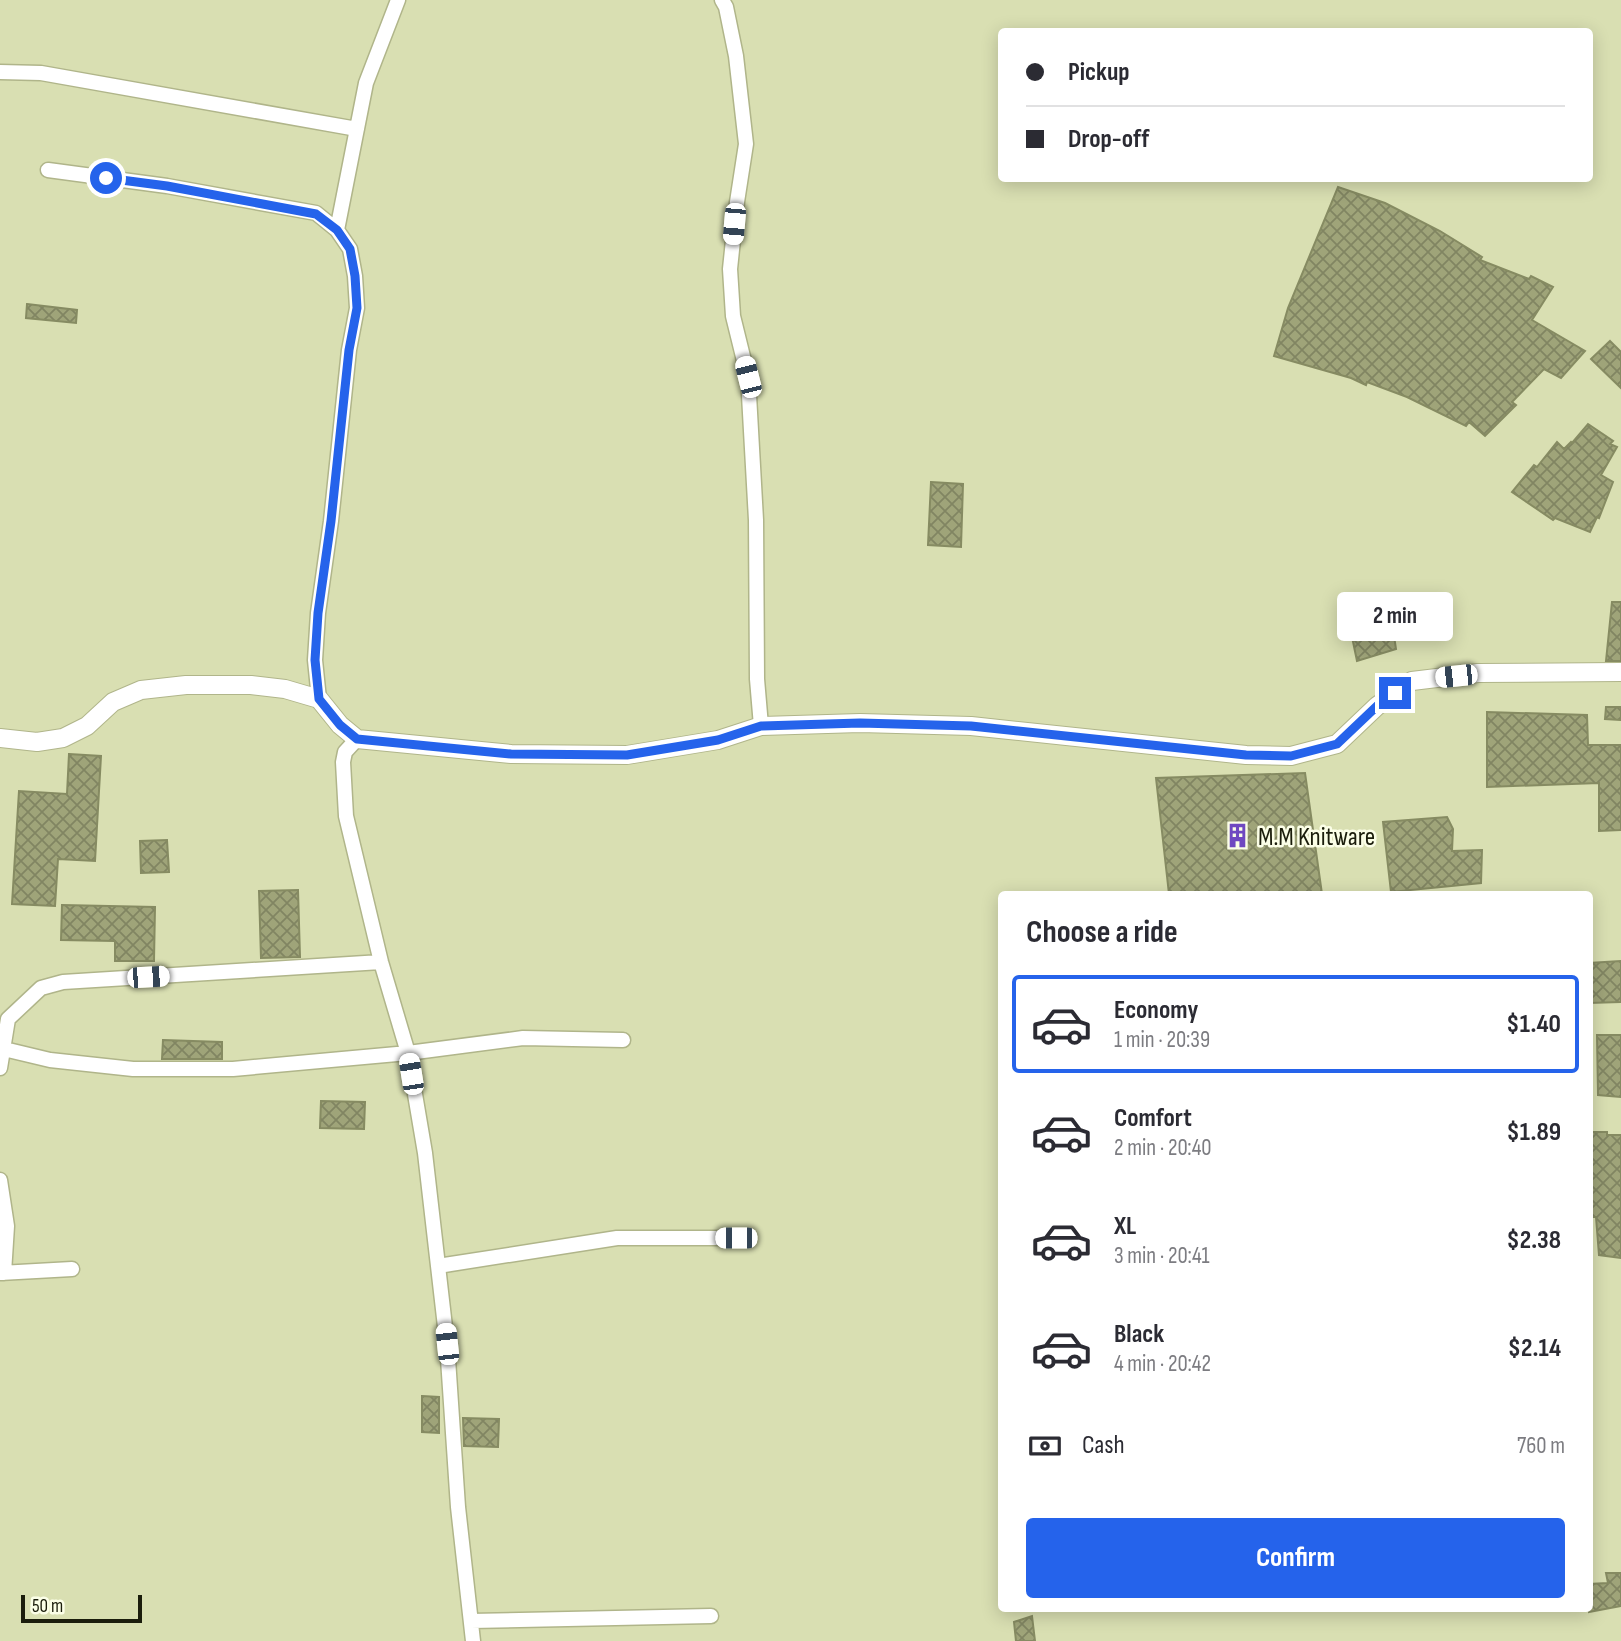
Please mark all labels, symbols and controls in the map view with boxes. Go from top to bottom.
text: Pickup [1068,57,1130,88]
text: Drop-off [1068,124,1149,155]
route start [90,162,122,194]
car [722,202,747,246]
car [733,354,764,400]
callout: 2 min [1337,592,1453,640]
text: 2 min [1373,602,1417,630]
car [1435,663,1478,689]
route end [1379,677,1411,709]
building icon: M.M Knitware [1224,822,1252,850]
place label: M.M Knitware [1258,822,1375,853]
text: Choose a ride [1026,913,1178,952]
car [127,965,170,989]
icon: car [1030,993,1093,1056]
text: Economy [1114,995,1198,1026]
text: $1.40 [1506,1009,1561,1040]
text: 1 min · 20:39 [1114,1026,1210,1054]
car [398,1052,425,1096]
icon: car [1030,1101,1093,1164]
text: Comfort [1114,1103,1192,1134]
text: $1.89 [1506,1117,1561,1148]
text: 2 min · 20:40 [1114,1134,1212,1162]
icon: car [1030,1209,1093,1272]
text: XL [1114,1211,1136,1242]
text: $2.38 [1506,1225,1561,1256]
car [716,1228,758,1249]
text: 3 min · 20:41 [1114,1242,1210,1270]
icon: car [1030,1317,1093,1380]
text: Black [1114,1319,1164,1350]
car [435,1322,460,1366]
text: $2.14 [1508,1333,1561,1364]
text: 4 min · 20:42 [1114,1350,1211,1378]
icon: cash [1026,1427,1064,1465]
text: Cash [1082,1430,1125,1461]
text: 760 m [1517,1432,1565,1460]
button: Confirm [1026,1518,1565,1598]
scale bar [21,1592,142,1624]
text: 50 m [32,1595,63,1618]

